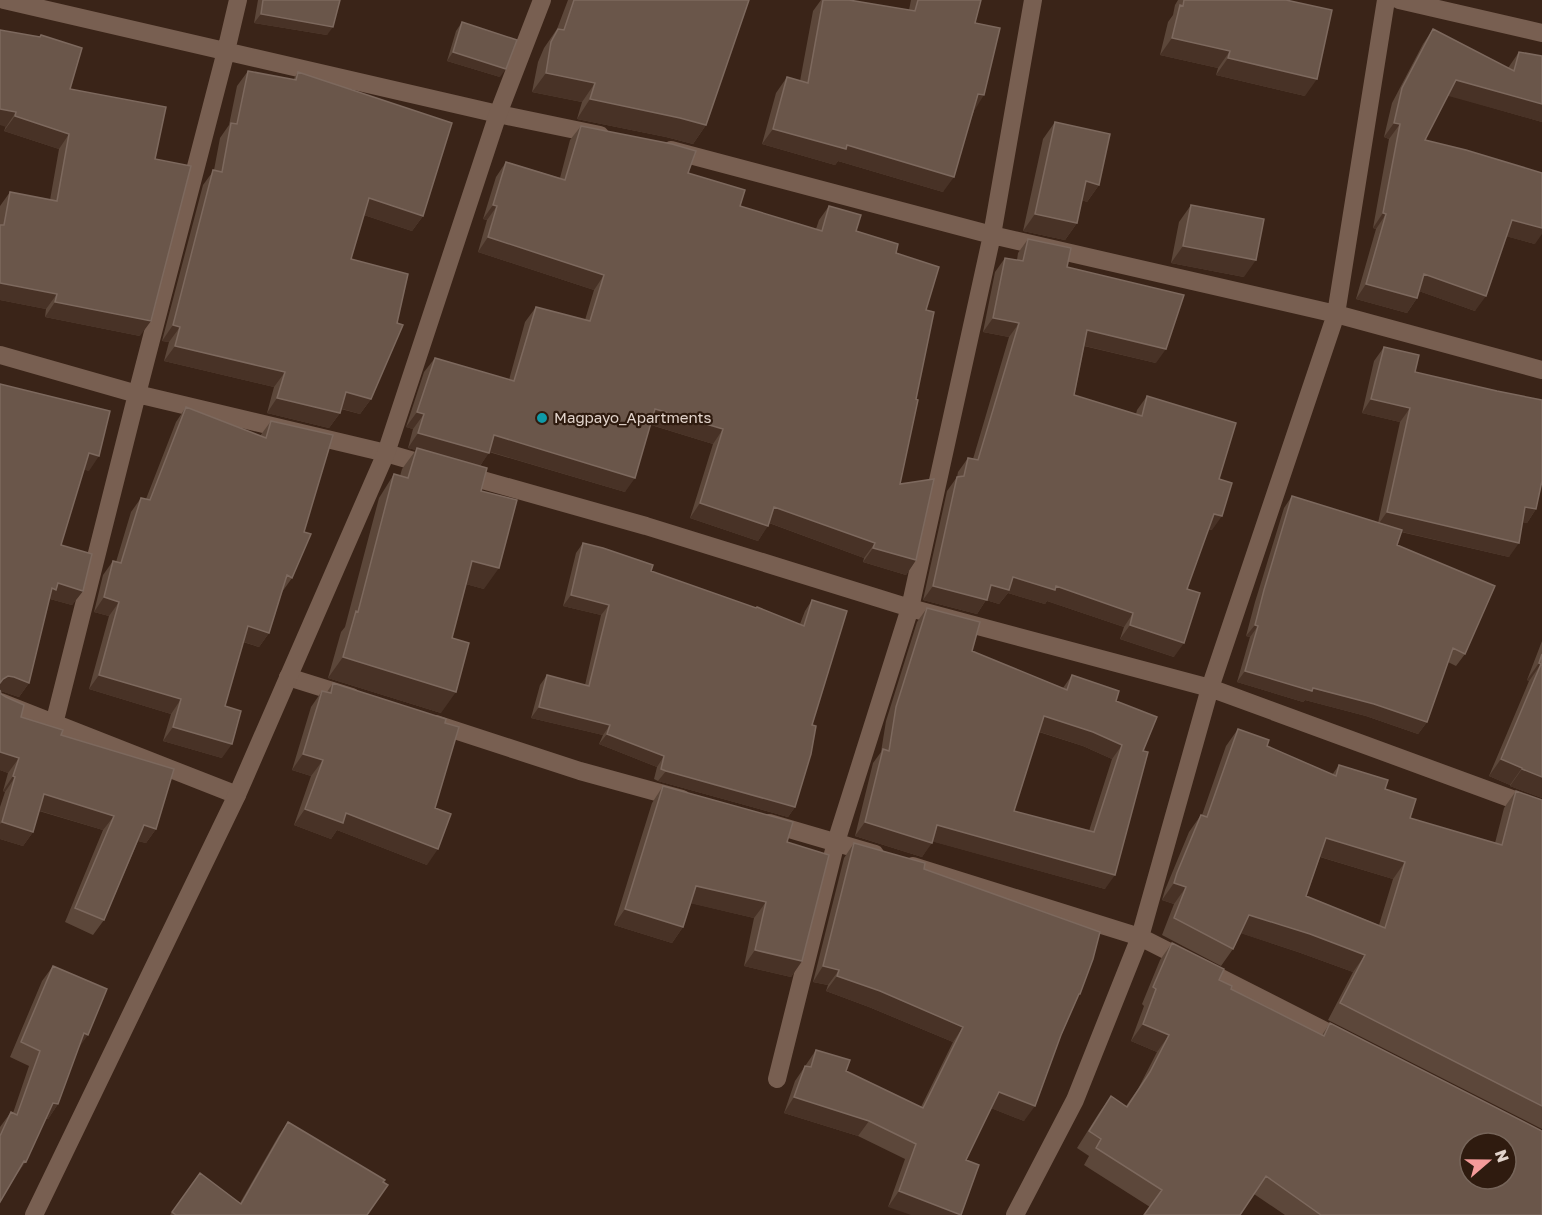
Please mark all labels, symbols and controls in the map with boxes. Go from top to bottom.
place label: Magpayo_Apartments [554,408,712,426]
marker: Magpayo_Apartments [535,411,549,425]
north arrow [1458,1131,1518,1191]
text: N [1491,1147,1514,1165]

